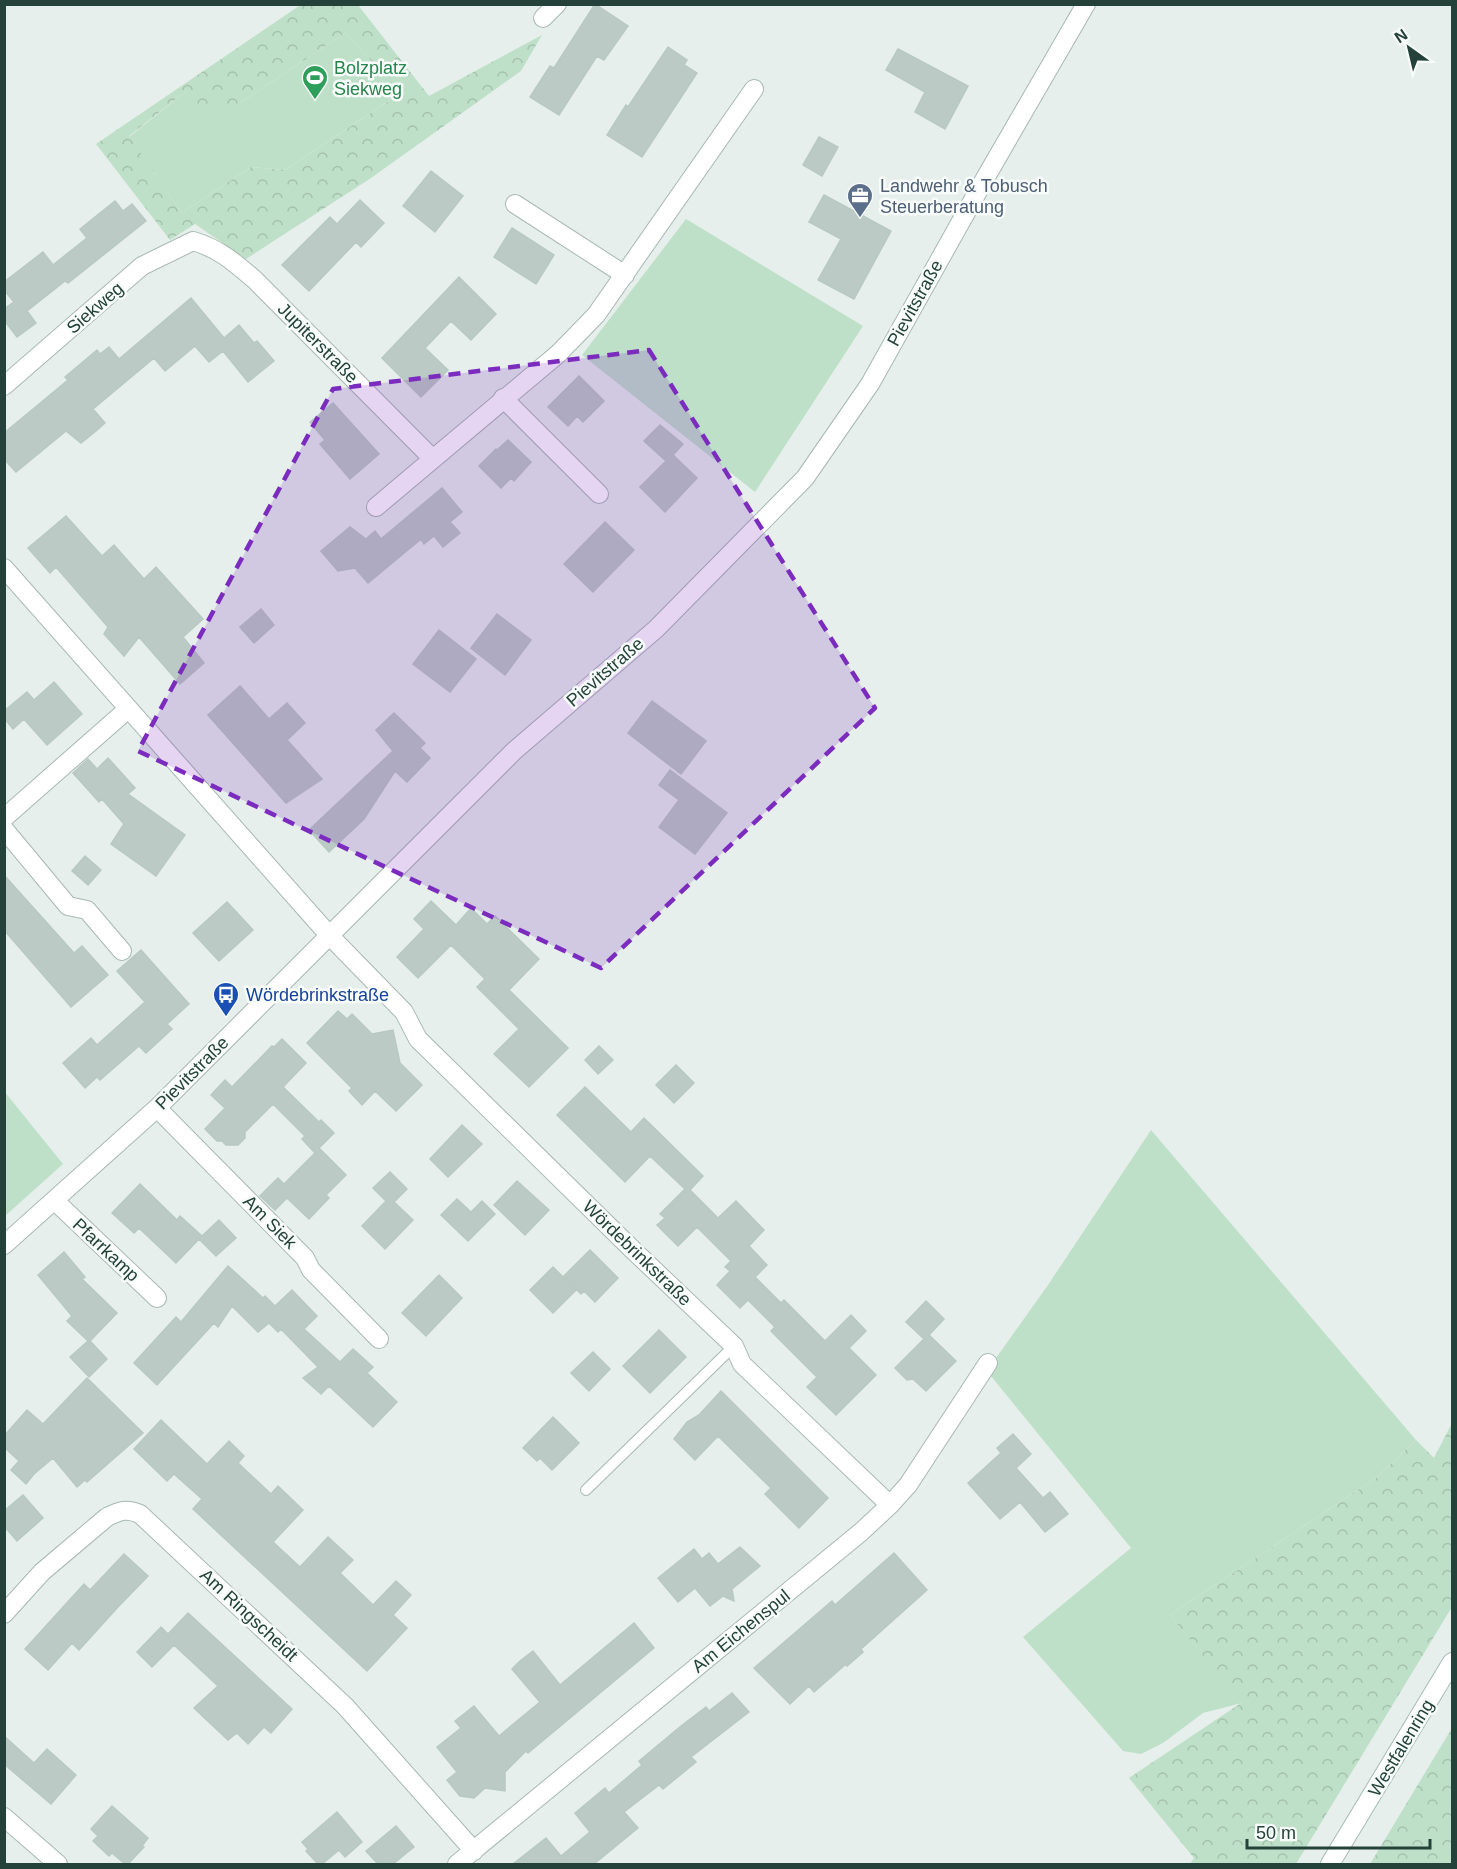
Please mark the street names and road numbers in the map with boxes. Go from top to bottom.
street label: Pievitstraße [883,257,947,349]
street label: Siekweg [63,278,127,338]
street label: Jupiterstraße [274,299,362,387]
street label: Pievitstraße [563,633,647,711]
street label: Pievitstraße [151,1032,233,1114]
street label: Am Siek [239,1191,301,1253]
street label: Wördebrinkstraße [579,1196,695,1310]
street label: Pfarrkamp [69,1214,143,1286]
street label: Am Ringscheidt [196,1565,302,1665]
street label: Am Eichenspul [688,1585,794,1677]
street label: Westfalenring [1364,1696,1438,1800]

